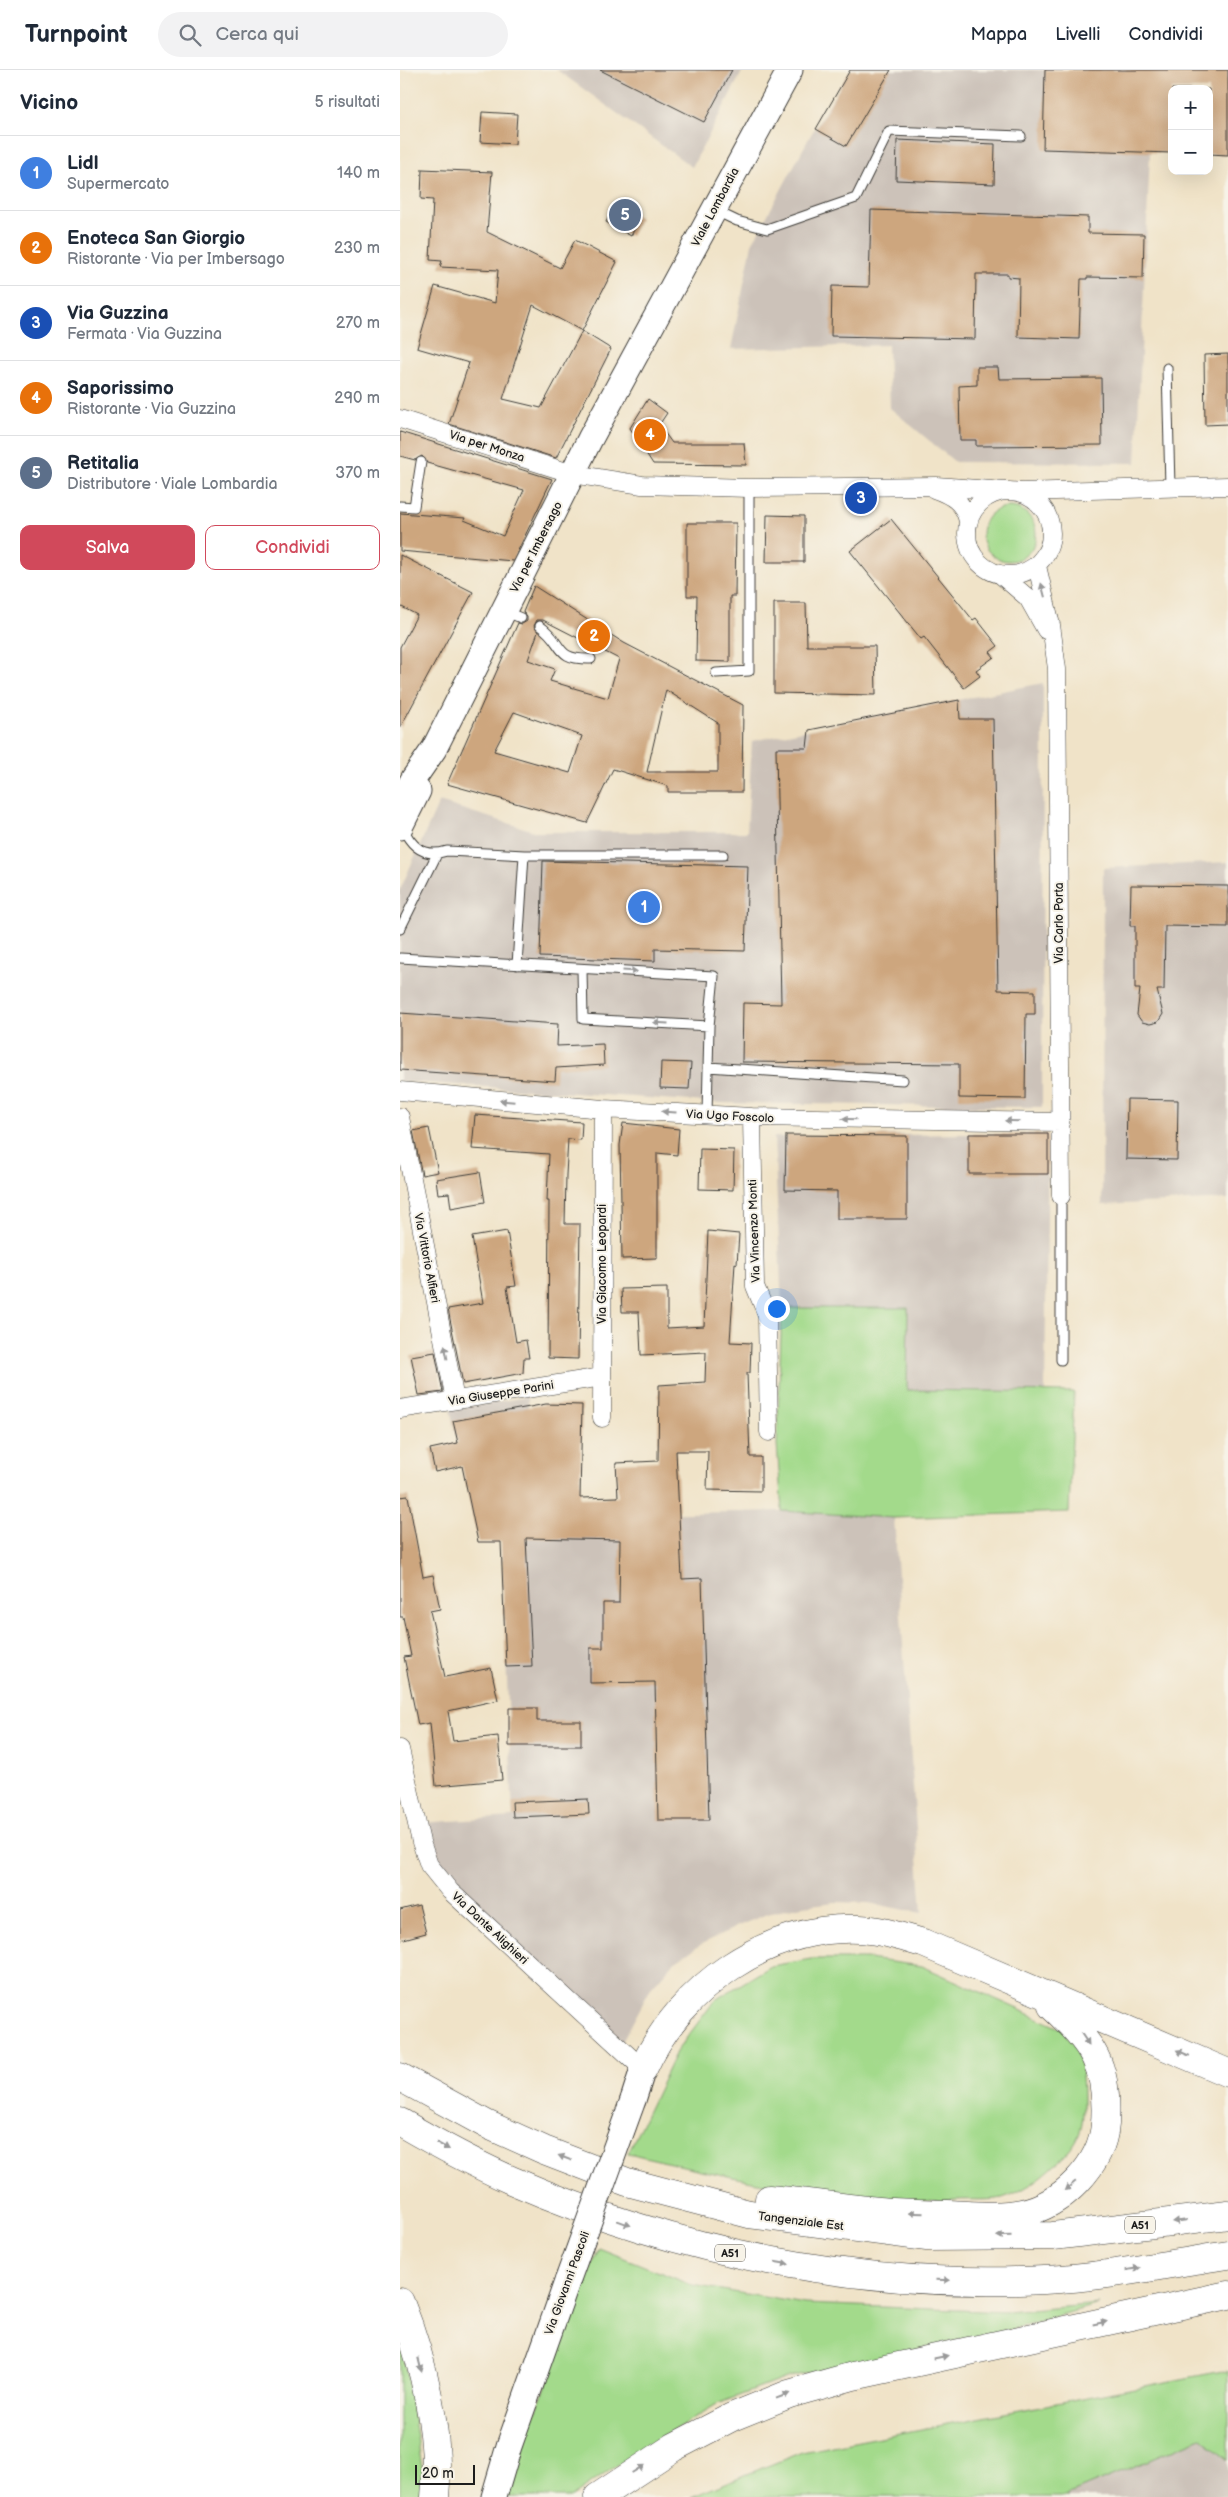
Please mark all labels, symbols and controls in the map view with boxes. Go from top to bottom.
search box [158,12,508,57]
text: Turnpoint [25,20,128,49]
icon: search [176,21,204,49]
text: Cerca qui [216,23,299,46]
text: Mappa [970,24,1027,45]
text: Livelli [1055,24,1101,45]
text: Condividi [1129,24,1203,45]
map controls [1168,85,1213,175]
button: + [1168,85,1213,130]
text: Vicino [20,90,78,115]
text: 5 risultati [314,93,380,112]
button: − [1168,130,1213,175]
text: Lidl [67,152,98,175]
text: 1 [33,164,39,183]
text: 140 m [337,164,380,183]
street label: Viale Lombardia [688,165,743,249]
text: Supermercato [67,175,169,194]
pin: 5 [609,196,641,234]
text: Enoteca San Giorgio [67,227,245,250]
text: 2 [31,239,41,258]
text: 230 m [334,239,380,258]
text: Ristorante · Via per Imbersago [67,250,285,269]
text: Via Guzzina [67,302,169,325]
text: 3 [31,314,41,333]
text: 270 m [336,314,380,333]
text: Fermata · Via Guzzina [67,325,222,344]
text: Saporissimo [67,377,174,400]
text: 4 [31,389,41,408]
text: 290 m [334,389,380,408]
text: Ristorante · Via Guzzina [67,400,236,419]
pin: 4 [634,416,666,454]
street label: Via per Monza [447,427,527,466]
text: Retitalia [67,452,139,475]
text: 5 [31,464,41,483]
text: 370 m [335,464,380,483]
text: Distributore · Viale Lombardia [67,475,278,494]
pin: 3 [845,479,877,517]
street label: Via per Imbersago [507,499,566,595]
button: Salva [20,525,195,570]
button: Condividi [205,525,380,570]
one-way arrow [1039,582,1047,598]
pin: 2 [578,617,610,655]
street label: Via Carlo Porta [1052,882,1067,964]
pin: 1 [628,888,660,926]
one-way arrow [623,968,639,976]
one-way arrow [652,1018,668,1026]
one-way arrow [499,1097,515,1105]
street label: Via Ugo Foscolo [686,1107,775,1126]
one-way arrow [661,1108,677,1116]
one-way arrow [841,1115,857,1123]
one-way arrow [1003,1117,1019,1125]
street label: Via Vincenzo Monti [745,1179,764,1283]
street label: Via Giacomo Leopardi [595,1204,610,1324]
street label: Via Vittorio Alfieri [410,1212,443,1304]
your location [764,1296,790,1322]
one-way arrow [441,1343,449,1359]
street label: Via Giuseppe Parini [447,1378,555,1409]
street label: Via Dante Alighieri [448,1889,531,1968]
one-way arrow [1080,2033,1090,2046]
one-way arrow [1176,2049,1190,2057]
one-way arrow [435,2142,450,2150]
one-way arrow [558,2154,572,2162]
one-way arrow [1064,2181,1077,2192]
street label: Tangenziale Est [757,2209,845,2234]
one-way arrow [908,2209,924,2217]
road number: A51 [1125,2216,1155,2234]
one-way arrow [1171,2217,1187,2225]
one-way arrow [617,2220,631,2228]
street label: Via Giovanni Pascoli [542,2229,593,2337]
one-way arrow [996,2232,1012,2240]
road number: A51 [715,2244,745,2262]
one-way arrow [774,2259,790,2267]
one-way arrow [1126,2265,1142,2273]
one-way arrow [935,2276,951,2284]
one-way arrow [1092,2319,1107,2327]
one-way arrow [933,2353,949,2361]
one-way arrow [416,2357,424,2372]
one-way arrow [776,2392,790,2400]
scale bar [415,2462,475,2485]
text: 20 m [422,2465,454,2482]
one-way arrow [632,2465,645,2474]

